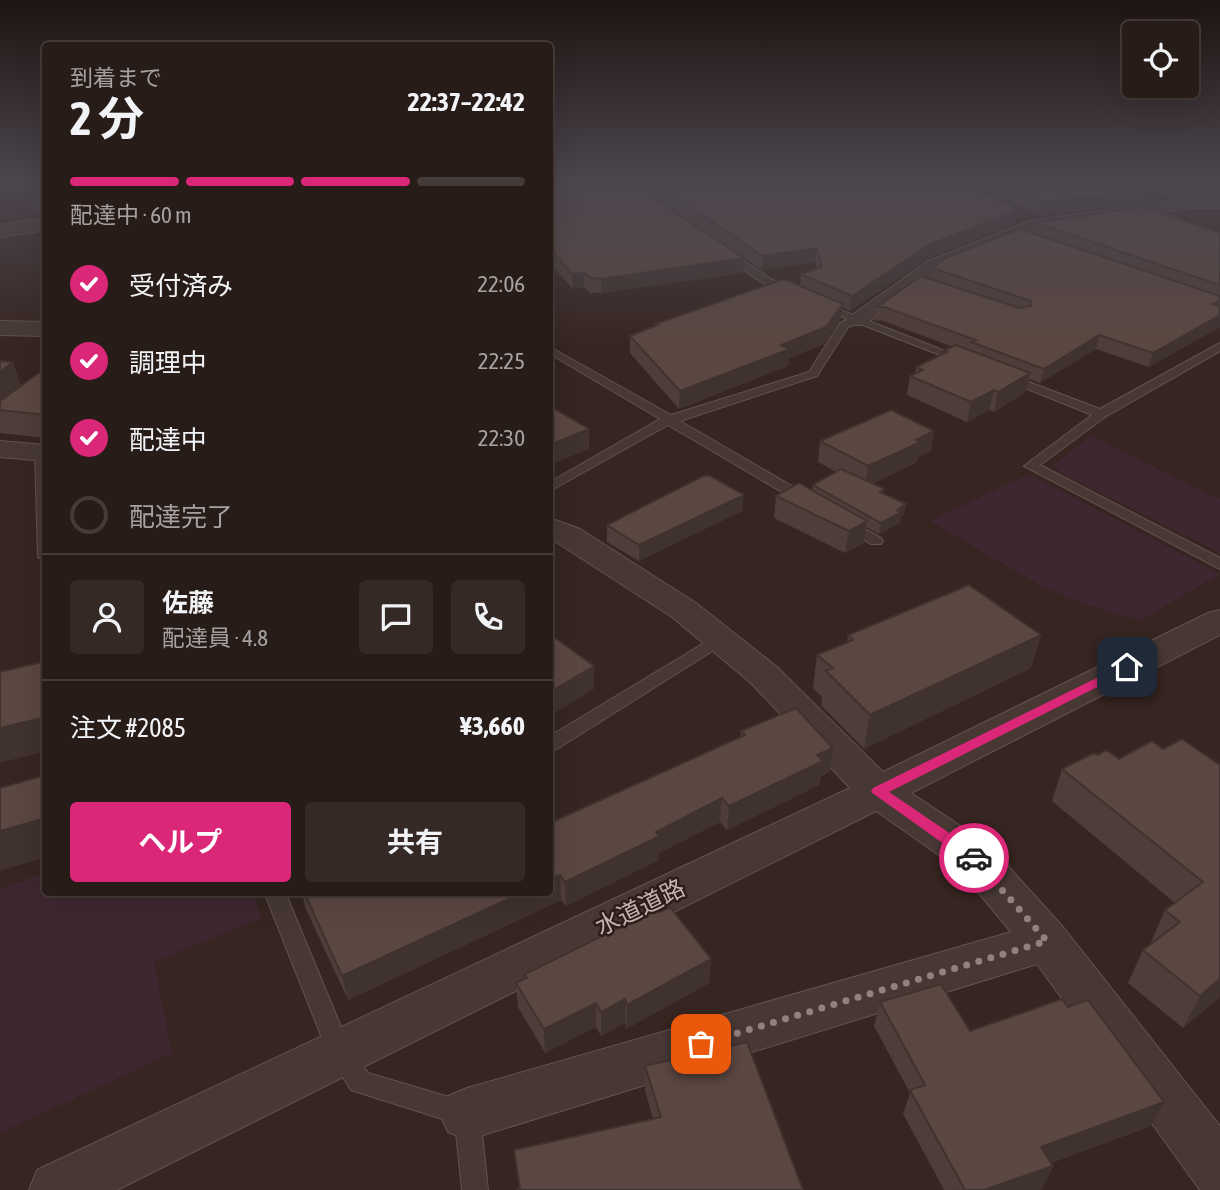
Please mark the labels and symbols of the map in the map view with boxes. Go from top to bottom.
pin [1097,637,1157,697]
courier [939,823,1009,893]
street label: 水道道路 [591,874,689,940]
pin [671,1014,731,1074]

